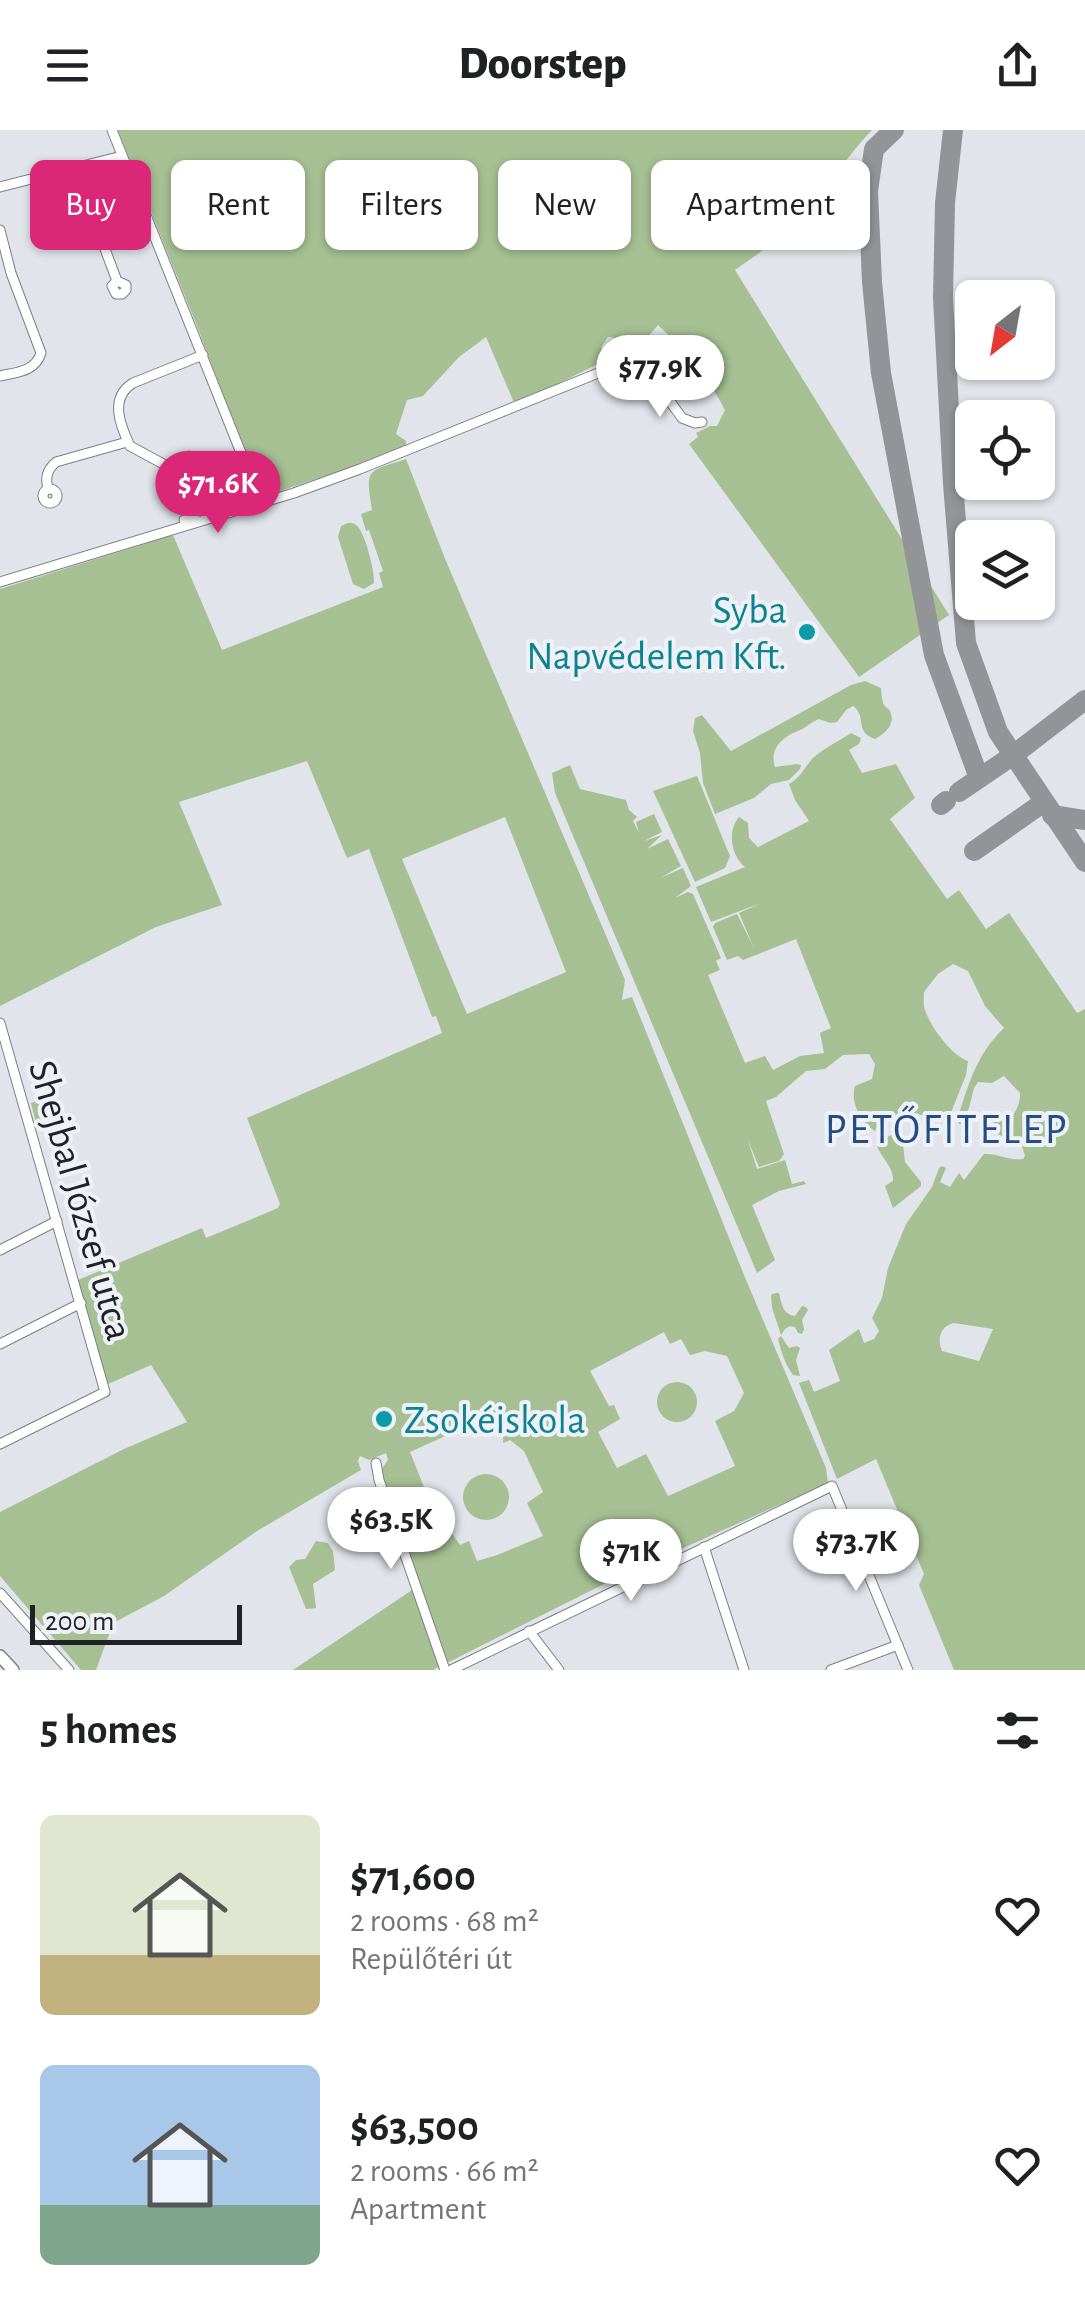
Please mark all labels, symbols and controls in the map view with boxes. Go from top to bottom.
icon: menu [40,38,95,93]
icon: share [990,38,1045,93]
text: Doorstep [458,42,627,87]
chip: Buy [30,160,151,250]
chip: Rent [171,160,305,250]
chip: Filters [325,160,478,250]
chip: New [498,160,631,250]
chip: Apartment [651,160,870,250]
north arrow [955,280,1055,380]
map controls [955,280,1055,620]
pin: $77.9K [579,335,741,420]
text: $77.9K [618,351,702,383]
button: locate [955,400,1055,500]
pin: $71.6K [137,451,299,536]
text: $71.6K [177,467,259,499]
button: layers [955,520,1055,620]
place label: Syba Napvédelem Kft. [526,591,787,677]
marker: Syba Napvédelem Kft. [796,621,818,643]
street label: Shejbal József utca [21,1056,139,1345]
district label: PETŐFITELEP [825,1105,1069,1151]
place label: Zsokéiskola [404,1401,586,1441]
marker: Zsokéiskola [373,1408,395,1430]
pin: $63.5K [310,1487,472,1572]
text: $63.5K [349,1503,433,1535]
pin: $73.7K [775,1509,937,1594]
pin: $71K [572,1519,690,1604]
text: $73.7K [815,1525,897,1557]
text: $71K [602,1535,660,1567]
scale bar [30,1600,242,1644]
text: 200 m [45,1608,114,1636]
icon: filters [990,1703,1045,1758]
text: 5 homes [40,1709,177,1751]
icon: home [120,1855,240,1975]
text: $71,600 [350,1856,476,1898]
icon: heart [990,1888,1045,1943]
text: 2 rooms · 68 m² [350,1905,539,1937]
text: Repülőtéri út [350,1943,512,1975]
icon: home [120,2105,240,2225]
text: $63,500 [350,2106,479,2148]
icon: heart [990,2138,1045,2193]
text: 2 rooms · 66 m² [350,2155,539,2187]
text: Apartment [350,2193,486,2225]

